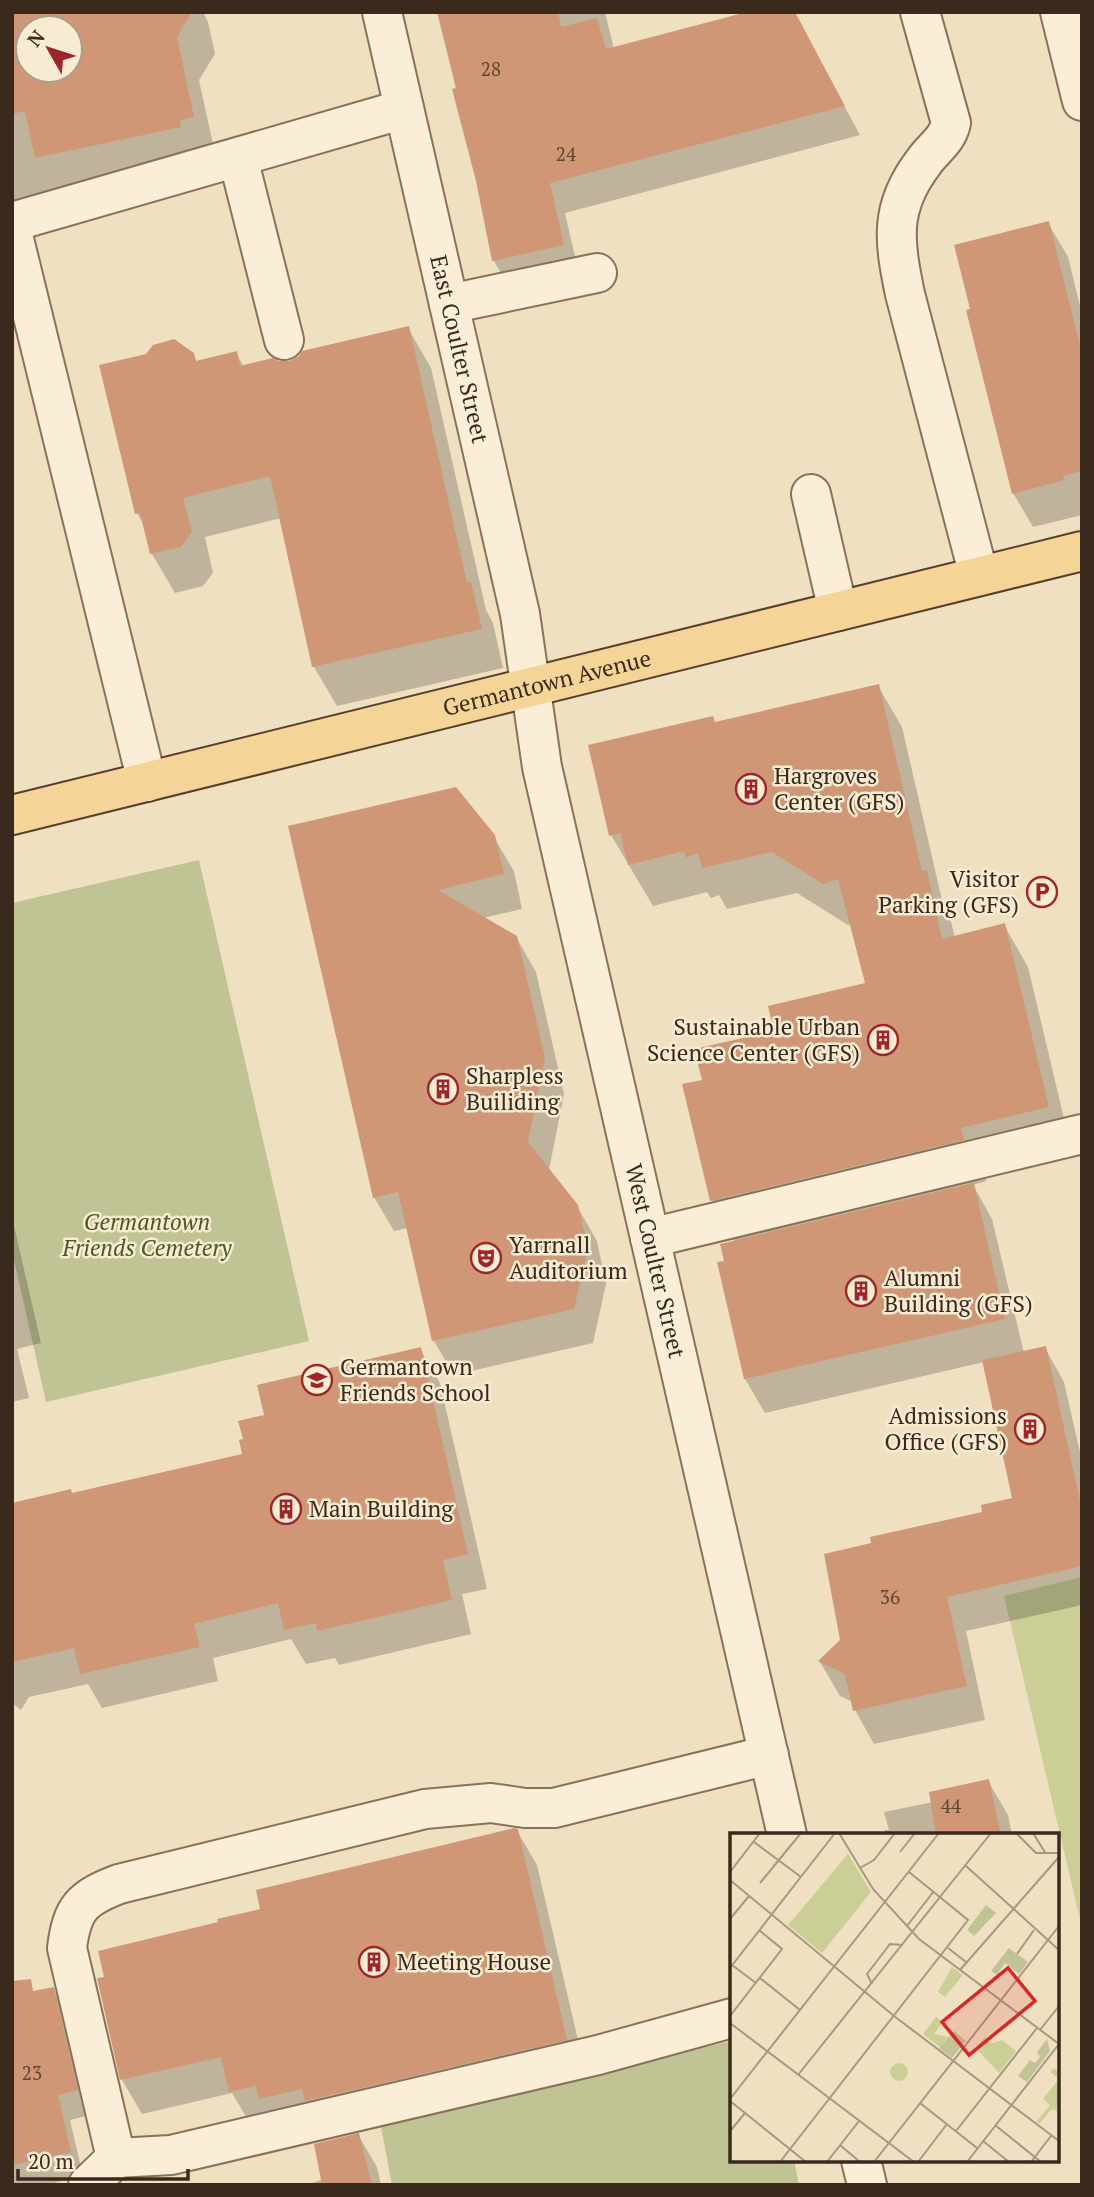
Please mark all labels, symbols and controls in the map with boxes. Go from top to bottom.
north arrow [14,14,84,84]
text: N [21,24,50,51]
house number: 28 [481,56,501,81]
house number: 24 [556,141,577,166]
street label: East Coulter Street [423,252,496,447]
street label: Germantown Avenue [440,642,654,723]
place label: Hargroves Center (GFS) [774,760,904,817]
building icon: Hargroves Center (GFS) [734,772,768,806]
place label: Visitor Parking (GFS) [878,863,1019,920]
parking icon: Visitor Parking (GFS) [1025,875,1059,909]
place label: Sustainable Urban Science Center (GFS) [647,1011,860,1068]
building icon: Sustainable Urban Science Center (GFS) [866,1023,900,1057]
place label: Sharpless Builiding [466,1060,564,1117]
building icon: Sharpless Builiding [426,1072,460,1106]
street label: West Coulter Street [618,1161,693,1362]
park label: Germantown Friends Cemetery [61,1206,232,1263]
place label: Yarrnall Auditorium [509,1229,628,1286]
theatre icon: Yarrnall Auditorium [469,1241,503,1275]
place label: Alumni Building (GFS) [884,1262,1033,1319]
building icon: Alumni Building (GFS) [844,1274,878,1308]
place label: Germantown Friends School [340,1351,491,1408]
school or university icon: Germantown Friends School [300,1363,334,1397]
place label: Admissions Office (GFS) [884,1400,1007,1457]
building icon: Admissions Office (GFS) [1013,1412,1047,1446]
building icon: Main Building [269,1492,303,1526]
place label: Main Building [309,1493,454,1524]
house number: 36 [880,1584,900,1609]
house number: 44 [941,1793,962,1818]
inset map [730,1833,1059,2162]
building icon: Meeting House [357,1945,391,1979]
place label: Meeting House [397,1946,551,1977]
house number: 23 [22,2060,42,2085]
scale bar [18,2138,187,2182]
text: 20 m [28,2147,74,2175]

